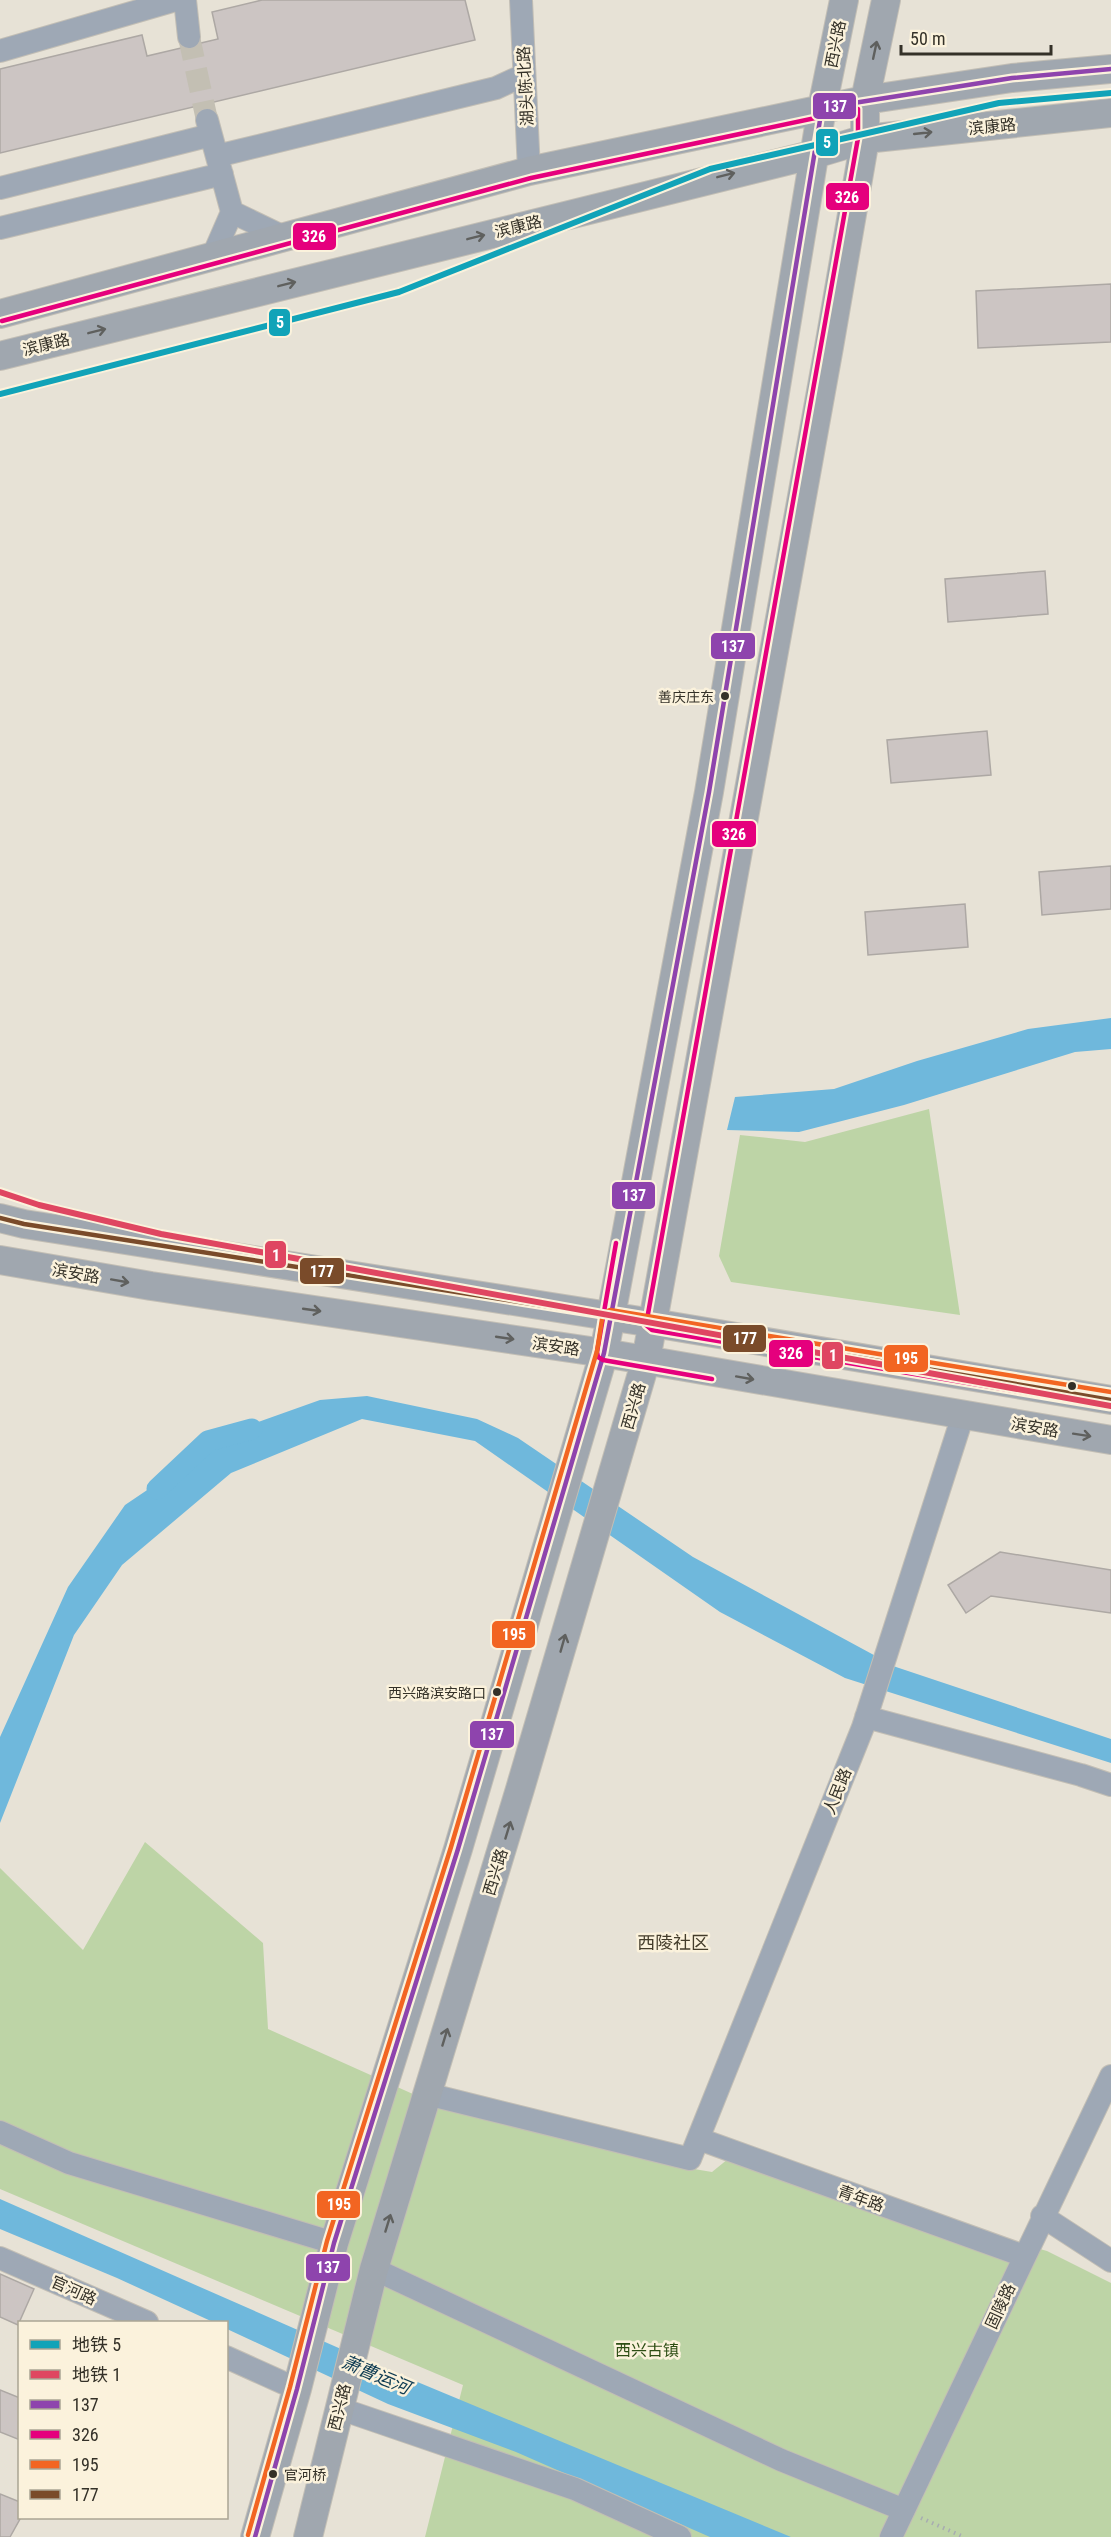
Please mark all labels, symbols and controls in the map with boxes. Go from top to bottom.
scale bar [901,18,1051,56]
street label: 西兴路 [822,19,849,69]
text: 50 m [910,28,945,49]
one-way arrow [870,41,881,60]
street label: 湖头陈北路 [514,46,537,126]
line badge: 137 [812,92,857,120]
text: 137 [823,97,847,116]
street label: 滨康路 [967,115,1017,138]
one-way arrow [913,127,933,138]
line badge: 5 [815,128,839,157]
text: 5 [823,133,831,152]
one-way arrow [717,169,736,181]
line badge: 326 [825,182,870,211]
text: 326 [835,188,859,207]
street label: 滨康路 [493,211,544,242]
line badge: 326 [292,222,337,251]
text: 326 [302,227,326,246]
one-way arrow [466,230,485,242]
one-way arrow [277,278,296,290]
line badge: 5 [268,308,291,337]
text: 5 [276,313,284,332]
one-way arrow [87,325,107,336]
street label: 滨康路 [21,329,72,360]
line badge: 137 [710,632,756,660]
text: 137 [721,637,745,656]
place label: 善庆庄东 [658,689,714,705]
marker: 善庆庄东 [719,690,731,702]
line badge: 326 [711,820,757,848]
text: 326 [722,825,746,844]
line badge: 137 [611,1181,656,1210]
text: 137 [622,1186,646,1205]
line badge: 1 [264,1240,287,1269]
text: 1 [272,1246,280,1265]
line badge: 177 [299,1257,345,1285]
street label: 滨安路 [51,1260,101,1287]
text: 177 [310,1262,334,1281]
one-way arrow [109,1276,129,1287]
one-way arrow [302,1304,322,1315]
line badge: 177 [722,1324,767,1353]
text: 177 [733,1329,757,1348]
one-way arrow [495,1333,515,1344]
street label: 滨安路 [531,1334,581,1359]
line badge: 326 [768,1339,814,1368]
line badge: 1 [821,1341,844,1370]
text: 326 [779,1344,803,1363]
line badge: 195 [883,1344,929,1373]
text: 1 [829,1346,837,1365]
text: 195 [894,1349,918,1368]
one-way arrow [735,1373,754,1384]
street label: 西兴路 [618,1380,649,1432]
unlabelled marker [1066,1380,1078,1392]
street label: 滨安路 [1010,1414,1060,1441]
one-way arrow [1072,1430,1092,1441]
line badge: 195 [491,1620,536,1649]
text: 195 [502,1625,526,1644]
one-way arrow [558,1634,569,1653]
place label: 西兴路滨安路口 [388,1685,486,1701]
marker: 西兴路滨安路口 [491,1686,503,1698]
line badge: 137 [469,1720,515,1749]
text: 137 [480,1725,504,1744]
street label: 人民路 [820,1765,855,1817]
one-way arrow [503,1821,514,1840]
street label: 西兴路 [479,1846,512,1898]
district label: 西陵社区 [637,1932,709,1953]
one-way arrow [440,2028,451,2047]
street label: 青年路 [835,2181,887,2216]
line badge: 195 [316,2190,361,2219]
text: 195 [327,2195,351,2214]
one-way arrow [383,2214,394,2233]
line badge: 137 [305,2253,351,2282]
text: 137 [316,2258,340,2277]
street label: 官河路 [48,2272,100,2309]
street label: 固陵路 [982,2280,1019,2332]
legend [18,2321,228,2519]
text: 地铁 5 [72,2334,121,2355]
park label: 西兴古镇 [615,2341,679,2360]
water label: 萧曹运河 [339,2351,416,2399]
text: 地铁 1 [72,2364,121,2385]
street label: 西兴路 [324,2382,355,2433]
text: 137 [72,2394,99,2415]
text: 326 [72,2424,99,2445]
text: 195 [72,2454,99,2475]
place label: 官河桥 [284,2467,326,2483]
marker: 官河桥 [267,2468,279,2480]
text: 177 [72,2484,99,2505]

